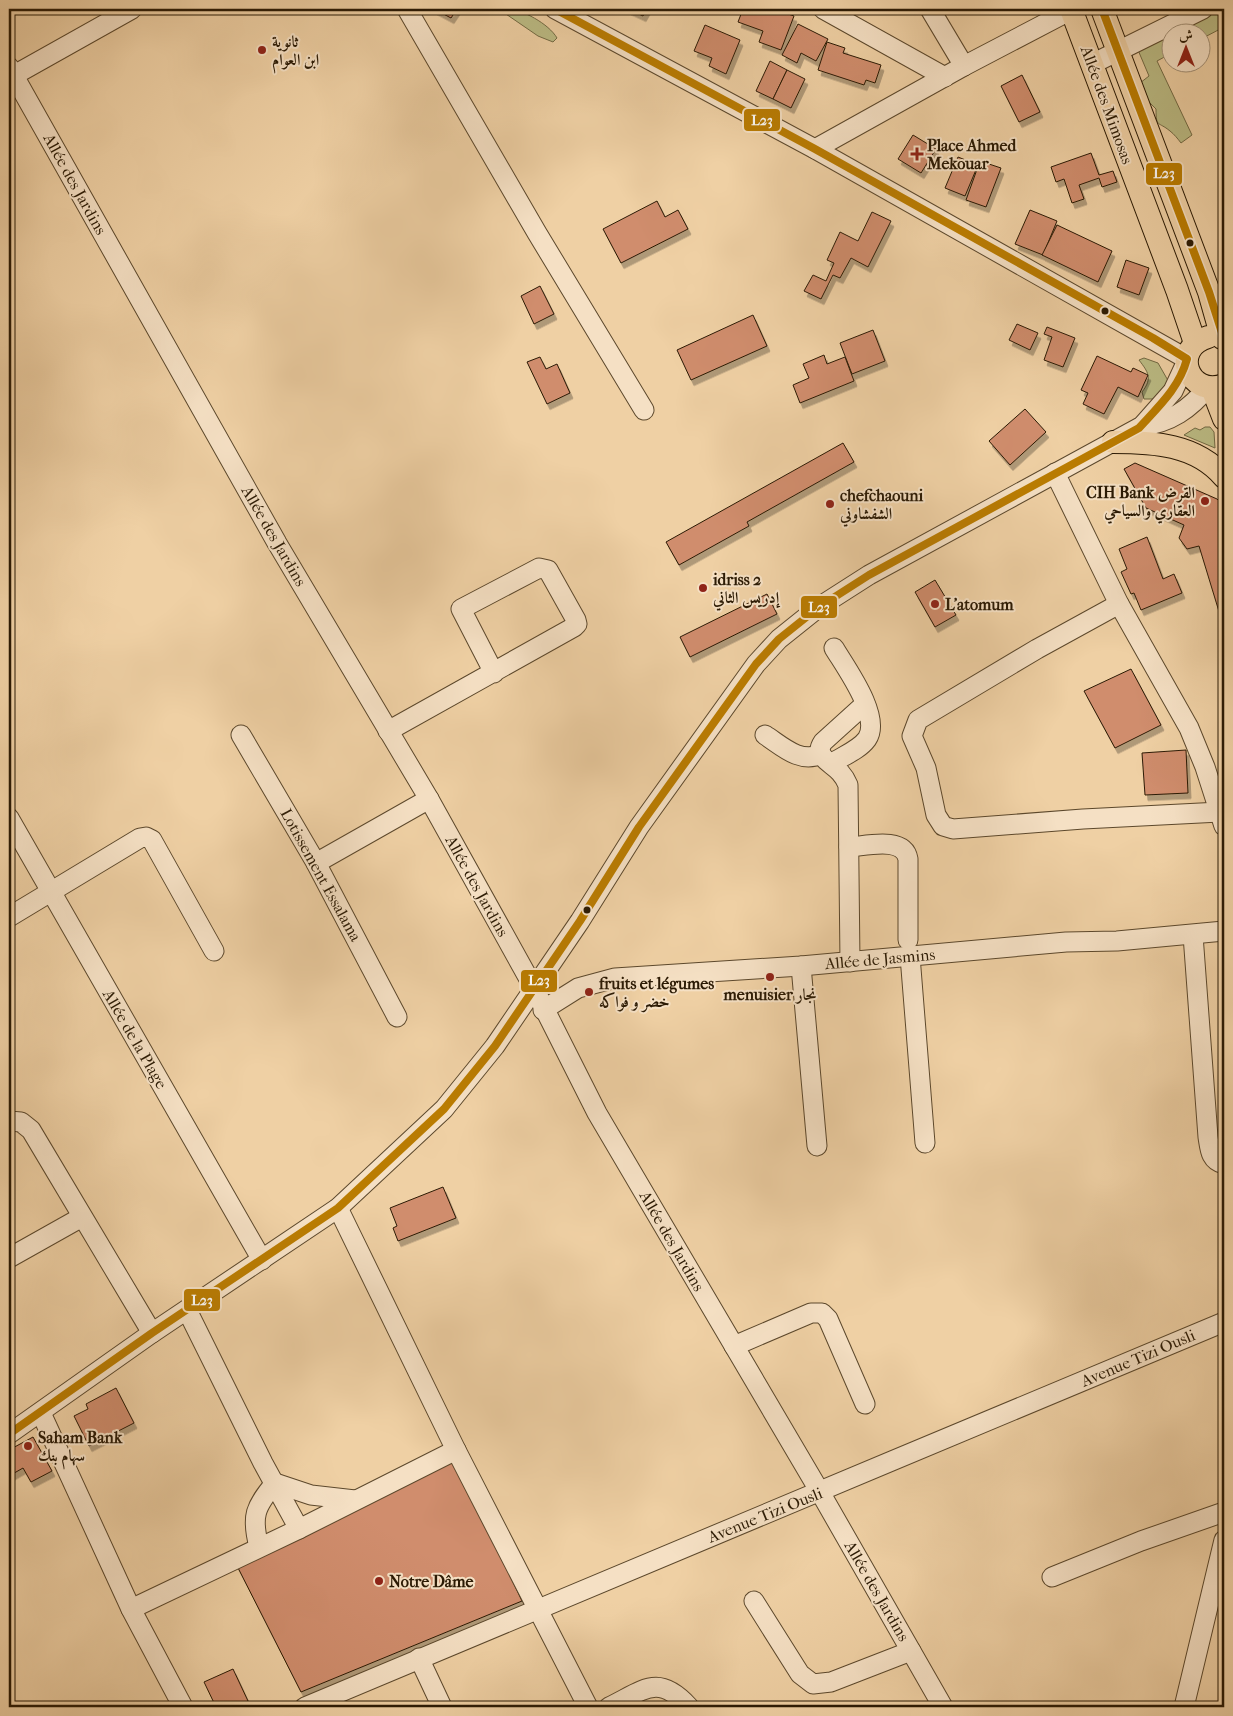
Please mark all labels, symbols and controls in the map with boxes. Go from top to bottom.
north arrow [1160,22,1210,72]
text: ش [1179,27,1193,44]
place label: ثانوية ابن العوام [272,32,319,74]
street label: Allée des Mimosas [1076,42,1137,167]
marker: ثانوية ابن العوام [256,44,268,56]
line badge: L23 [743,108,781,132]
text: L23 [751,112,773,129]
street label: Allée des Jardins [39,129,111,238]
place label: Place Ahmed Mekouar [926,136,1017,173]
marker: Place Ahmed Mekouar [911,148,923,160]
line badge: L23 [1145,162,1183,186]
text: L23 [1153,165,1175,182]
unlabelled marker [1185,238,1195,248]
unlabelled marker [1100,306,1110,316]
street label: Allée des Jardins [237,482,310,590]
place label: CIH Bank القرض العقاري والسياحي [1086,483,1195,524]
place label: chefchaouni الشفشاوني [839,486,924,527]
marker: CIH Bank القرض العقاري والسياحي [1199,495,1211,507]
marker: chefchaouni الشفشاوني [824,498,836,510]
place label: idriss 2 إدريس الثاني [712,570,781,611]
marker: idriss 2 إدريس الثاني [697,582,709,594]
line badge: L23 [800,595,838,619]
place label: L'atomum [945,595,1014,614]
marker: L'atomum [929,598,941,610]
text: L23 [808,599,830,616]
street label: Lotissement Essalama [277,805,366,945]
street label: Allée des Jardins [441,831,513,940]
unlabelled marker [582,905,592,915]
street label: Allée de Jasmins [823,945,936,973]
line badge: L23 [520,969,558,993]
marker: menuisier نجار [764,971,776,983]
text: L23 [528,972,550,989]
place label: fruits et légumes خضر و فواكه [598,974,714,1013]
street label: Allée de la Plage [98,985,171,1092]
place label: menuisier نجار [722,985,817,1004]
marker: fruits et légumes خضر و فواكه [583,986,595,998]
street label: Allée des Jardins [635,1187,708,1295]
line badge: L23 [183,1288,221,1312]
text: L23 [191,1292,213,1309]
street label: Avenue Tizi Ousli [1077,1325,1198,1391]
place label: Saham Bank سهام بنك [38,1428,123,1470]
marker: Saham Bank سهام بنك [22,1440,34,1452]
street label: Avenue Tizi Ousli [704,1483,825,1547]
street label: Allée des Jardins [840,1537,913,1645]
place label: Notre Dâme [389,1572,474,1591]
marker: Notre Dâme [373,1575,385,1587]

